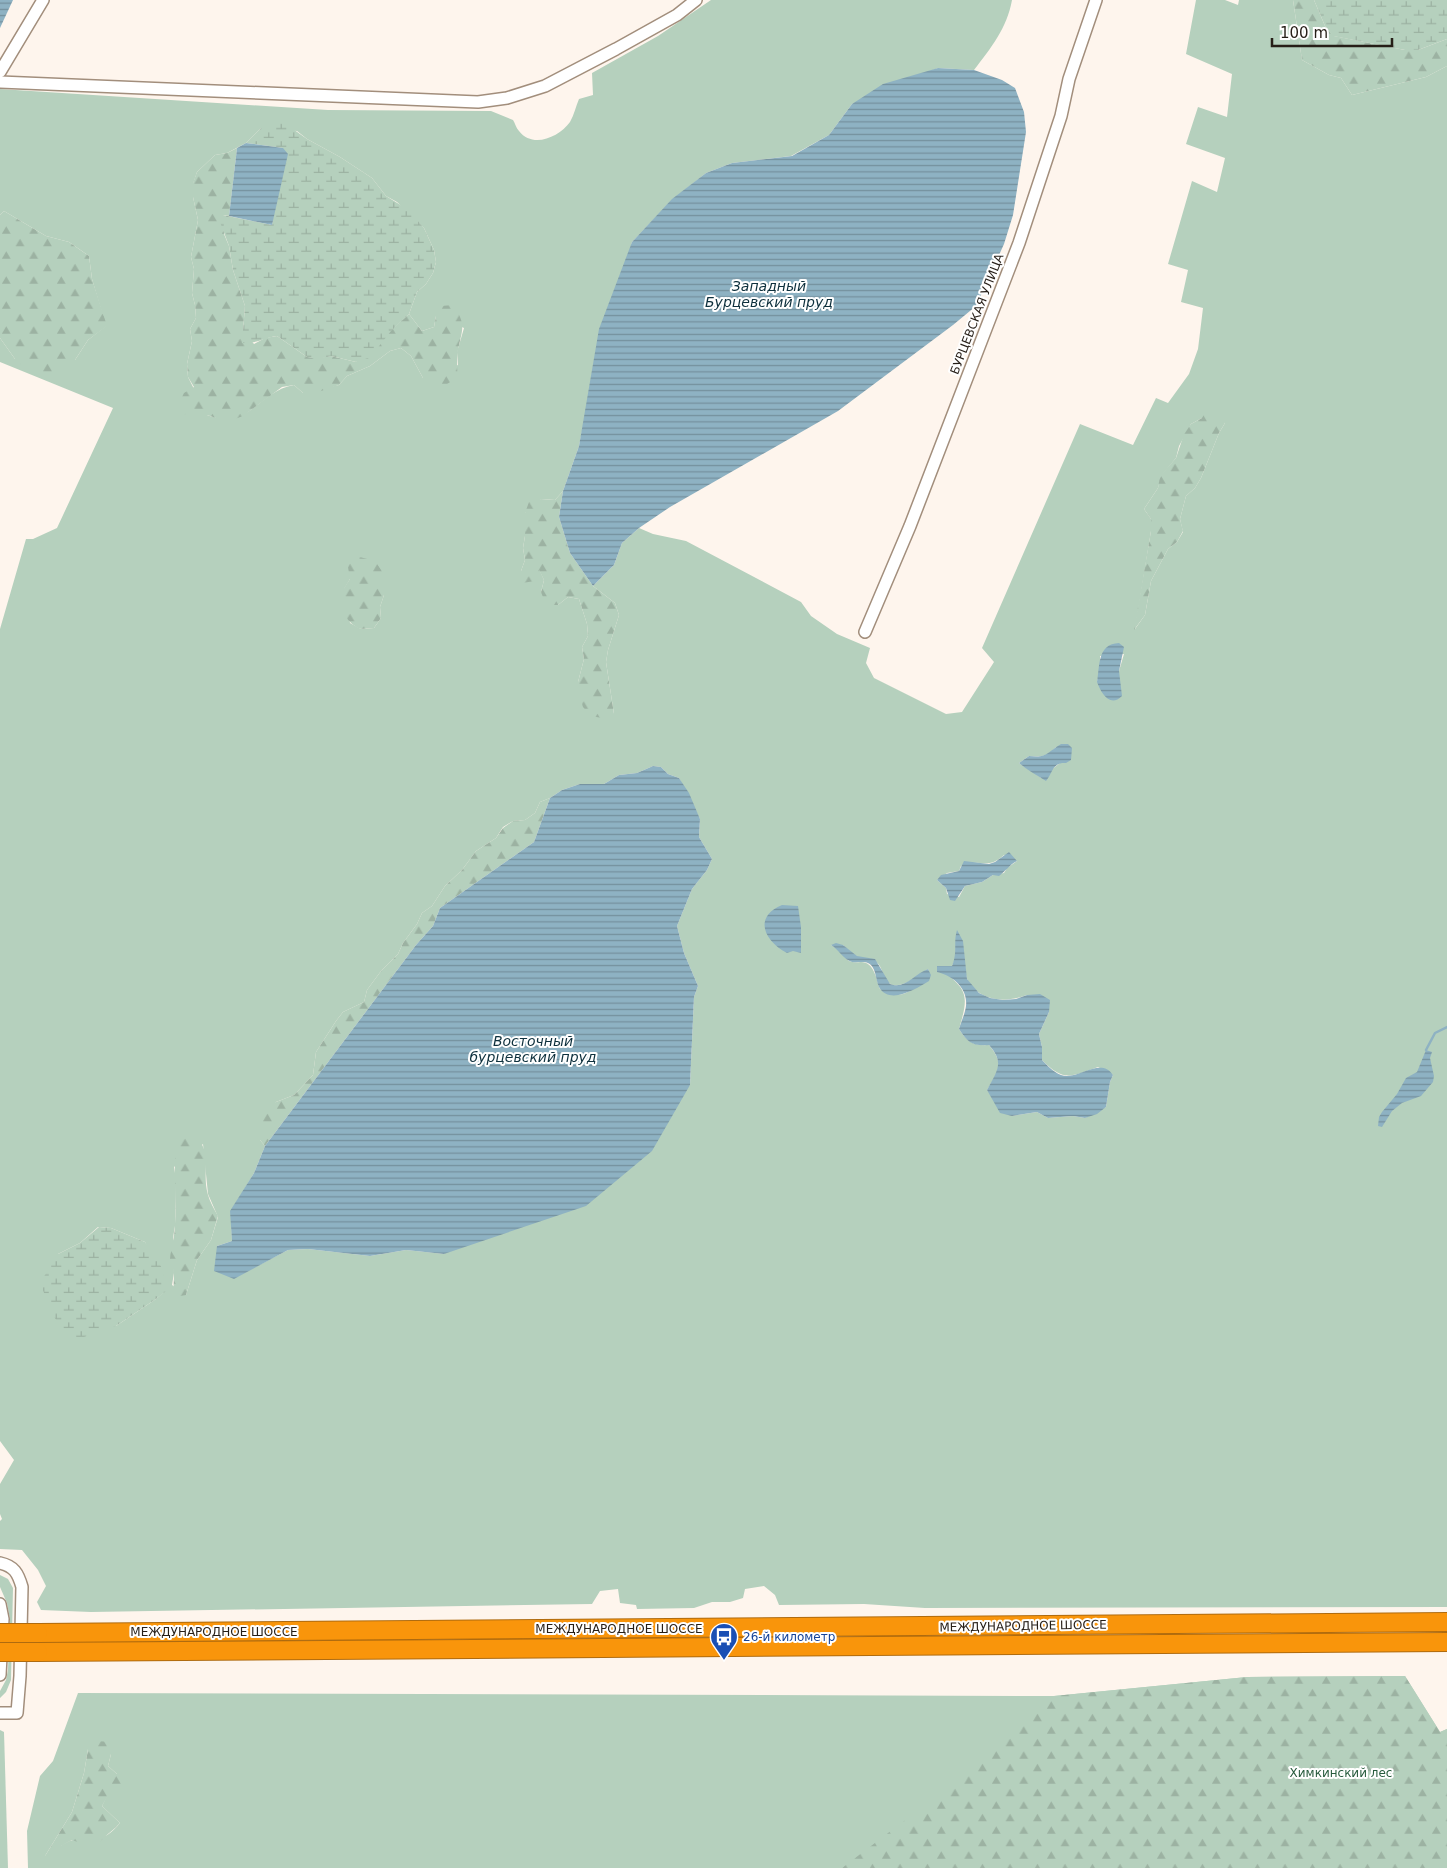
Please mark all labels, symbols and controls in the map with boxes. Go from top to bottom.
scale bar [1272,15,1392,47]
text: 100 m [1280,24,1328,42]
street label: БУРЦЕВСКАЯ УЛИЦА [948,251,1007,376]
water label: Западный Бурцевский пруд [705,278,833,310]
water label: Восточный бурцевский пруд [469,1033,597,1065]
street label: МЕЖДУНАРОДНОЕ ШОССЕ [939,1618,1107,1634]
street label: МЕЖДУНАРОДНОЕ ШОССЕ [535,1622,703,1636]
bus stop icon: 26-й километр [709,1622,739,1661]
street label: МЕЖДУНАРОДНОЕ ШОССЕ [130,1625,298,1639]
place label: 26-й километр [743,1630,835,1644]
park label: Химкинский лес [1290,1766,1392,1780]

